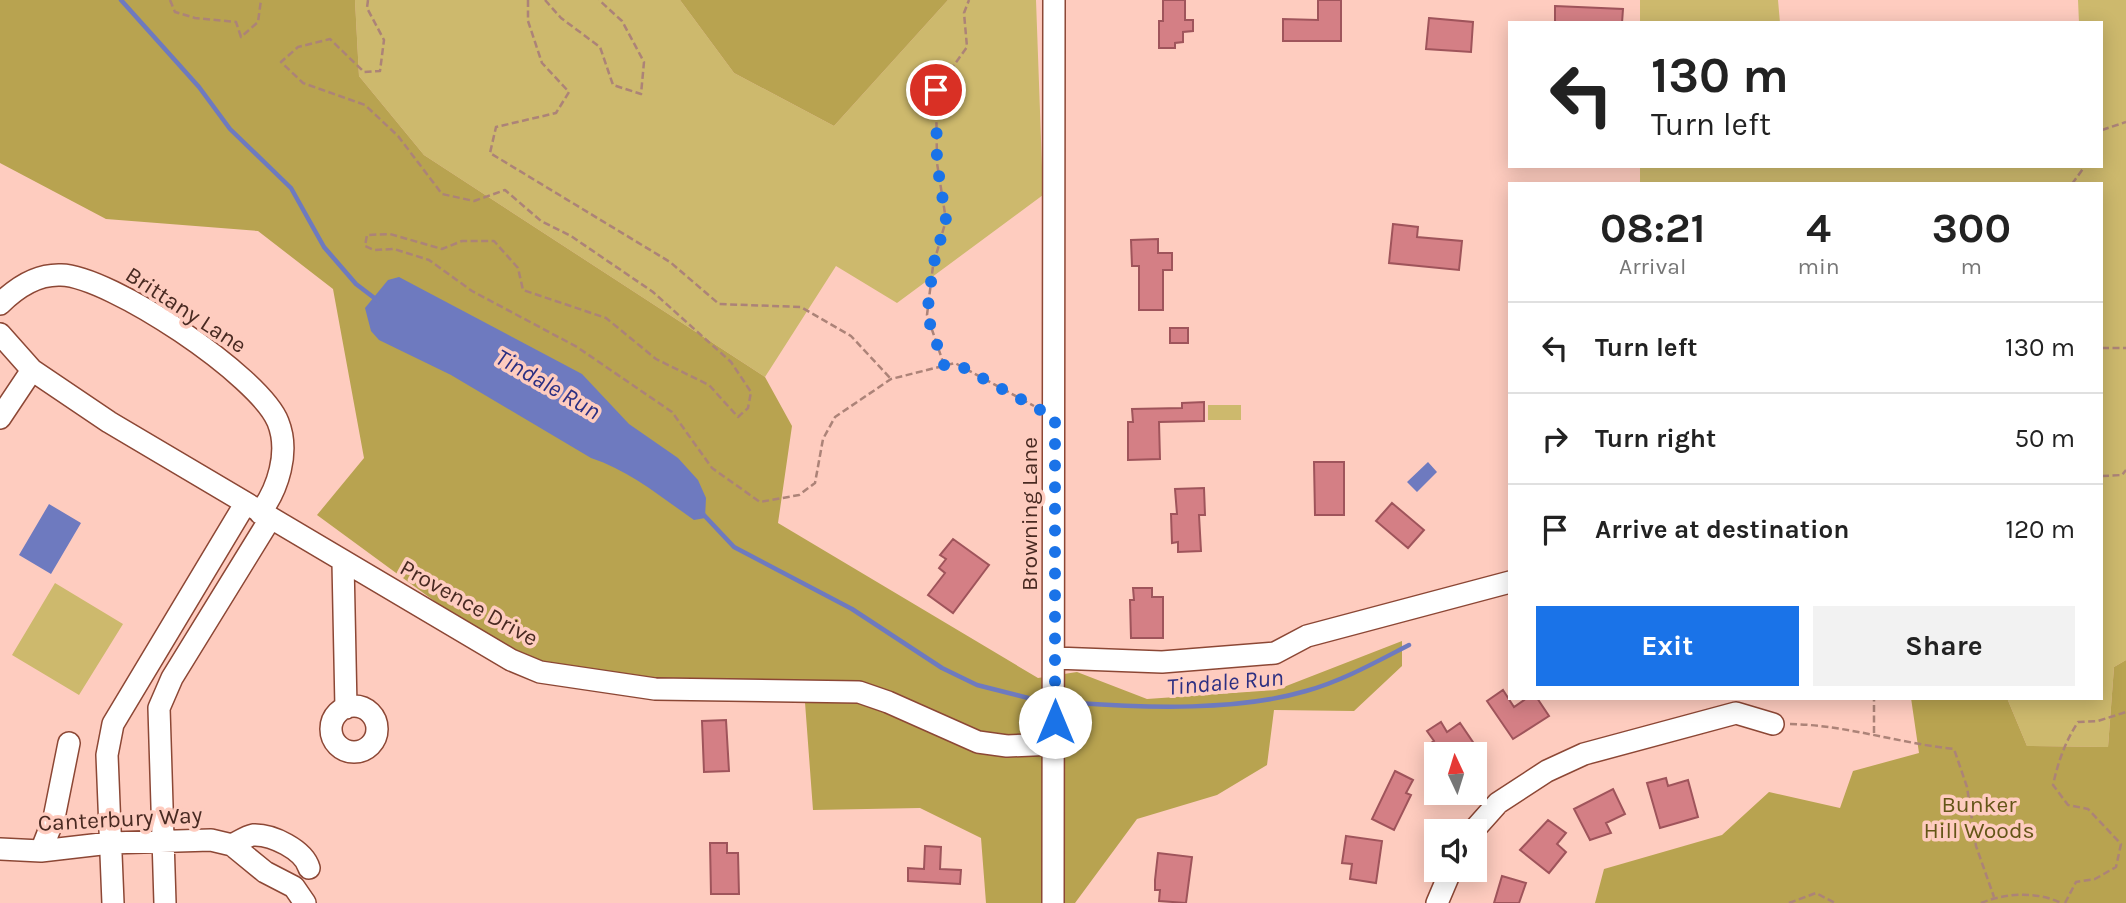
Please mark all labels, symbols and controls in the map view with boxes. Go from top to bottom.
text: 130 m [1651,47,1789,104]
icon: left [1536,49,1627,140]
pin [906,60,966,120]
icon: arrive [917,71,955,109]
text: Turn left [1651,106,1771,143]
text: 08:21 [1600,203,1705,253]
text: 4 [1806,203,1831,253]
text: 300 [1932,203,2011,253]
text: Arrival [1619,253,1686,280]
text: min [1797,253,1840,280]
text: m [1961,253,1982,280]
street label: Brittany Lane [121,261,251,359]
icon: left [1536,329,1574,367]
text: Turn left [1595,332,1697,363]
text: 130 m [2005,332,2075,363]
water label: Tindale Run [490,343,606,425]
icon: right [1536,420,1574,458]
text: Turn right [1595,423,1716,454]
text: 50 m [2014,423,2075,454]
street label: Browning Lane [1016,437,1043,591]
icon: arrive [1536,511,1574,549]
text: Arrive at destination [1595,514,1849,545]
text: 120 m [2005,514,2075,545]
street label: Provence Drive [395,554,543,652]
button: Exit [1536,606,1799,686]
button: Share [1813,606,2075,686]
water label: Tindale Run [1166,663,1284,701]
position arrow [1018,685,1092,759]
north arrow [1424,742,1488,805]
map controls [1424,742,1487,882]
park label: Bunker Hill Woods [1923,791,2035,844]
street label: Canterbury Way [37,801,203,837]
button: sound [1424,819,1487,882]

